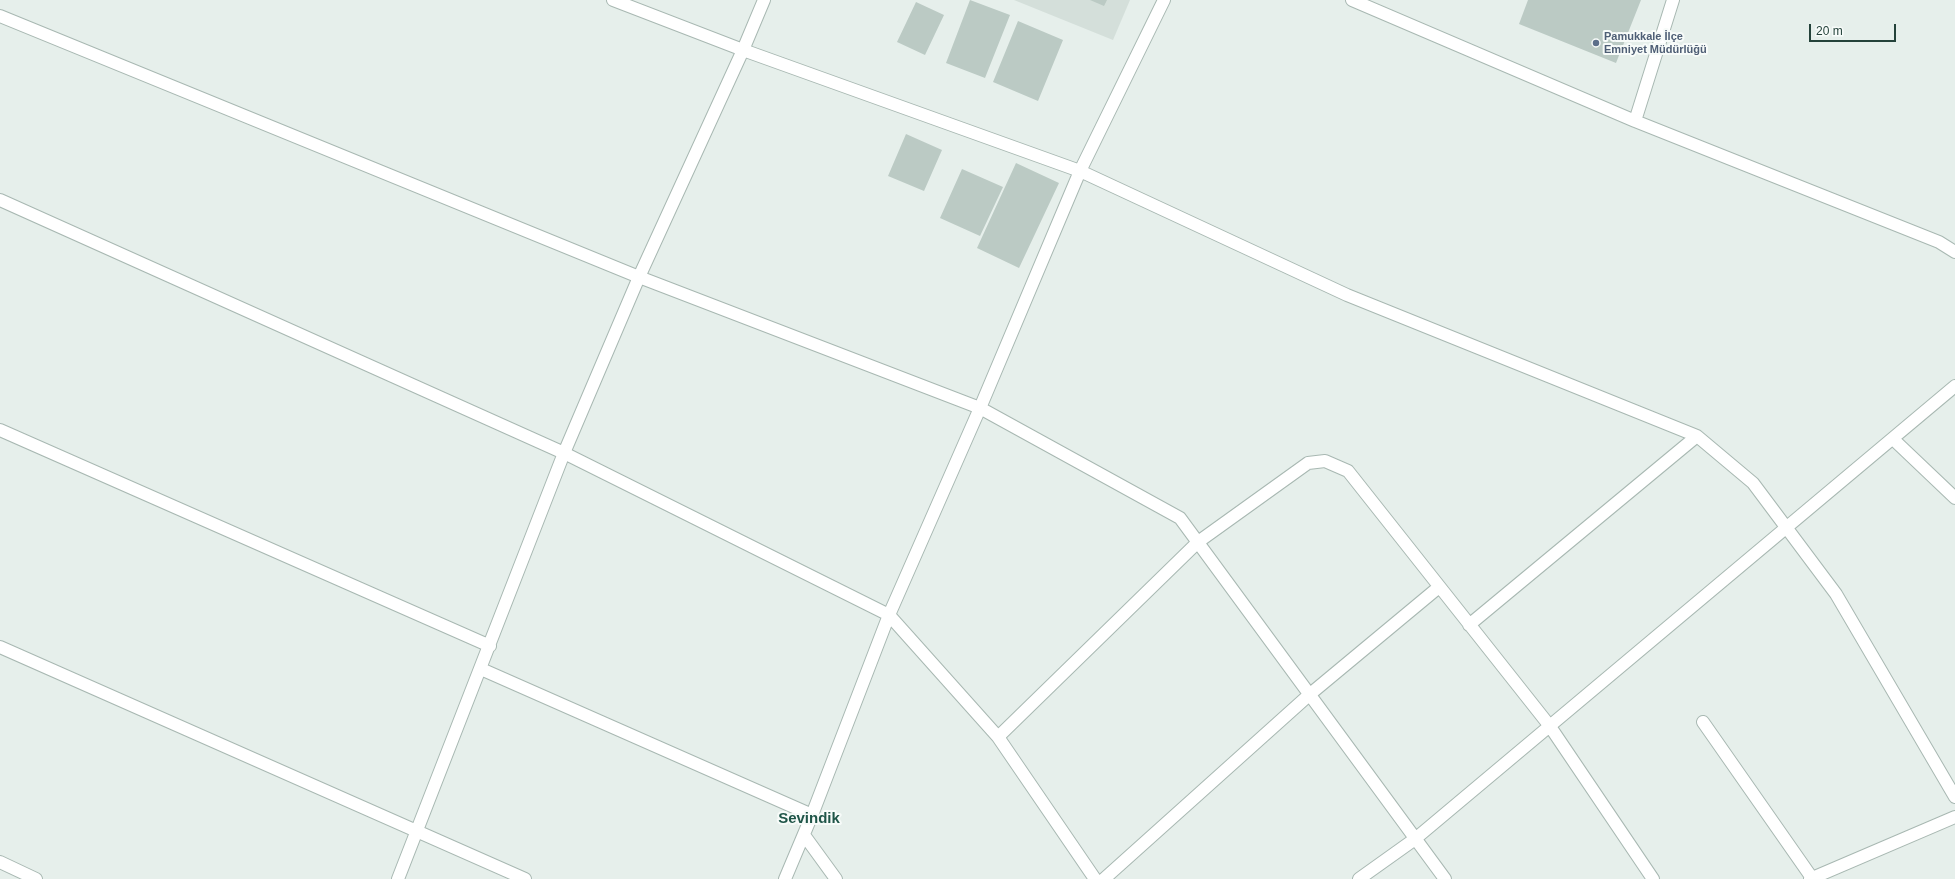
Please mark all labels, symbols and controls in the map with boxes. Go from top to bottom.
scale bar [1811,16,1898,42]
text: 20 m [1816,24,1843,38]
place label: Pamukkale İlçe Emniyet Müdürlüğü [1604,30,1707,56]
marker: Pamukkale İlçe Emniyet Müdürlüğü [1591,38,1601,48]
district label: Sevindik [778,810,840,828]

